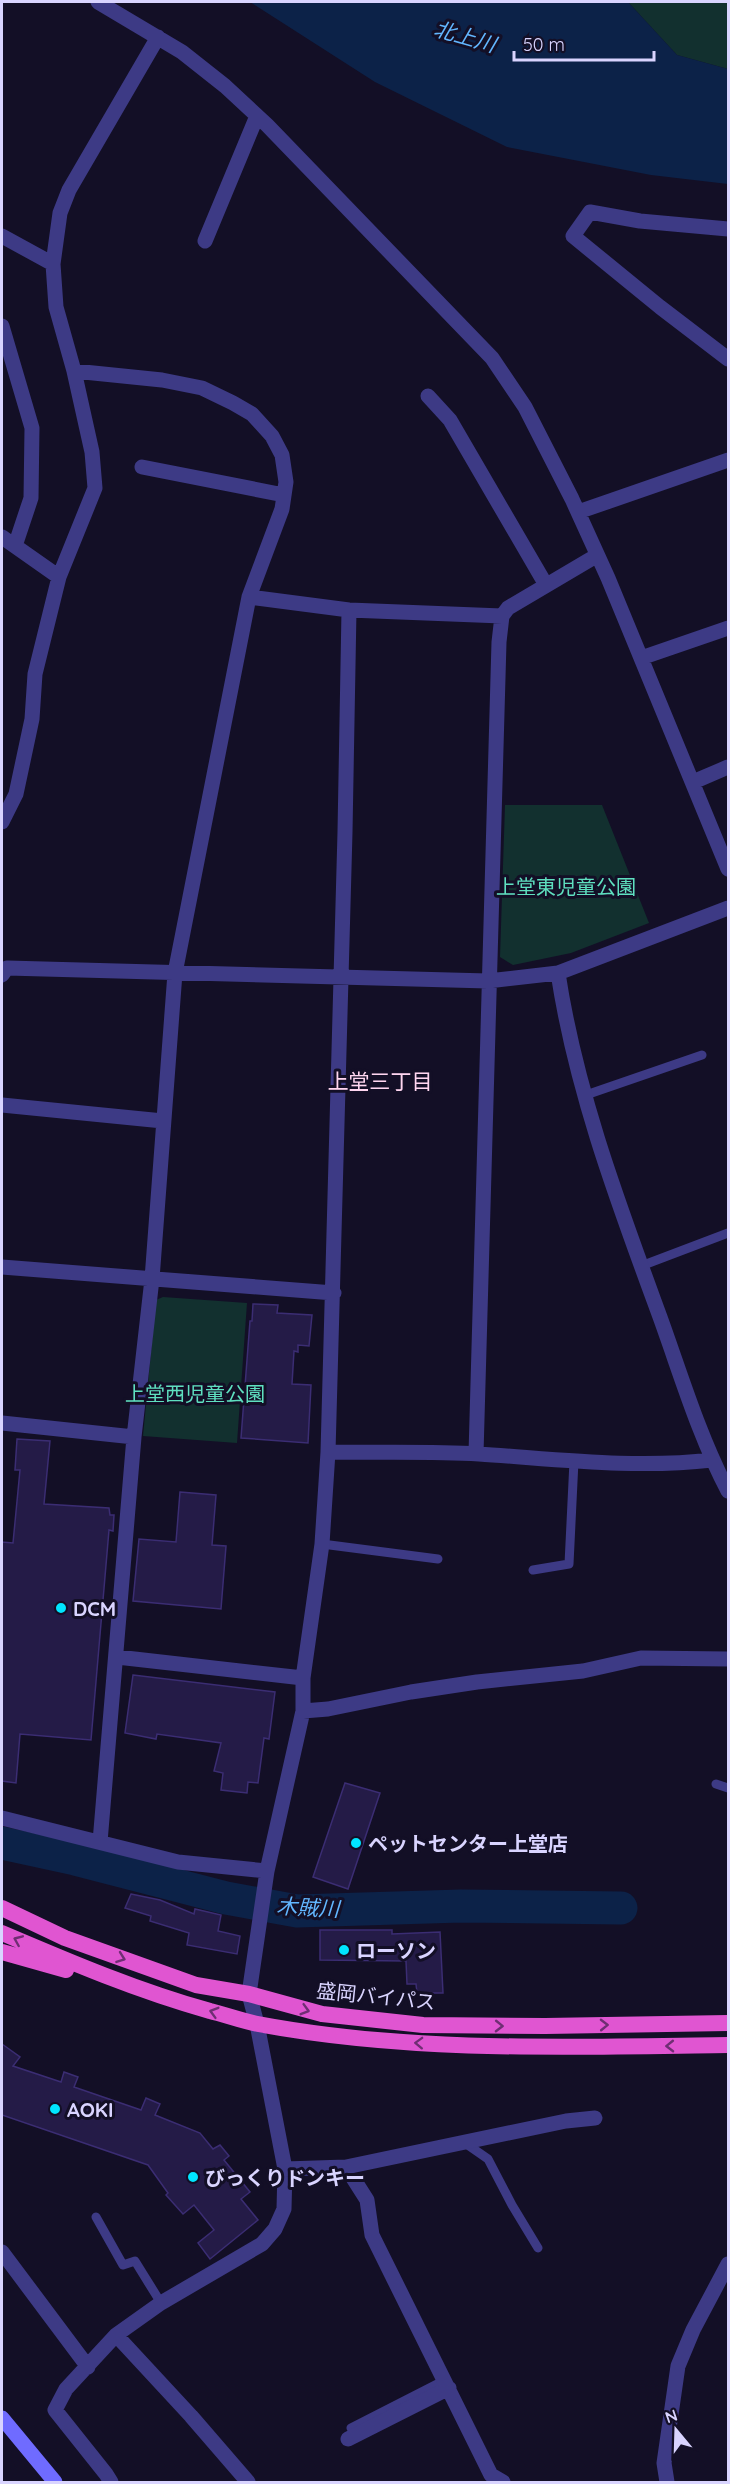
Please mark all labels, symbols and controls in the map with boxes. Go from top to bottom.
water label: 北上川 [431,15,501,58]
scale bar [514,24,654,62]
text: 50 m [523,33,565,56]
park label: 上堂東児童公園 [496,874,636,899]
district label: 上堂三丁目 [328,1068,433,1094]
park label: 上堂西児童公園 [125,1381,265,1406]
place label: DCM [73,1596,116,1621]
marker: DCM [54,1601,68,1615]
place label: ペットセンター上堂店 [368,1831,568,1856]
marker: ペットセンター上堂店 [349,1836,363,1850]
water label: 木賊川 [276,1892,342,1922]
one-way arrow [14,1936,25,1948]
place label: ローソン [356,1938,436,1963]
marker: ローソン [337,1943,351,1957]
one-way arrow [114,1951,125,1963]
street label: 盛岡バイパス [315,1977,437,2015]
one-way arrow [299,2003,310,2015]
one-way arrow [209,2007,220,2019]
one-way arrow [599,2019,608,2031]
one-way arrow [495,2020,504,2032]
one-way arrow [414,2037,423,2050]
one-way arrow [666,2040,675,2052]
place label: AOKI [67,2097,113,2122]
marker: AOKI [48,2102,62,2116]
place label: びっくりドンキー [205,2165,365,2190]
marker: びっくりドンキー [186,2170,200,2184]
north arrow [646,2400,706,2460]
text: N [662,2404,680,2427]

